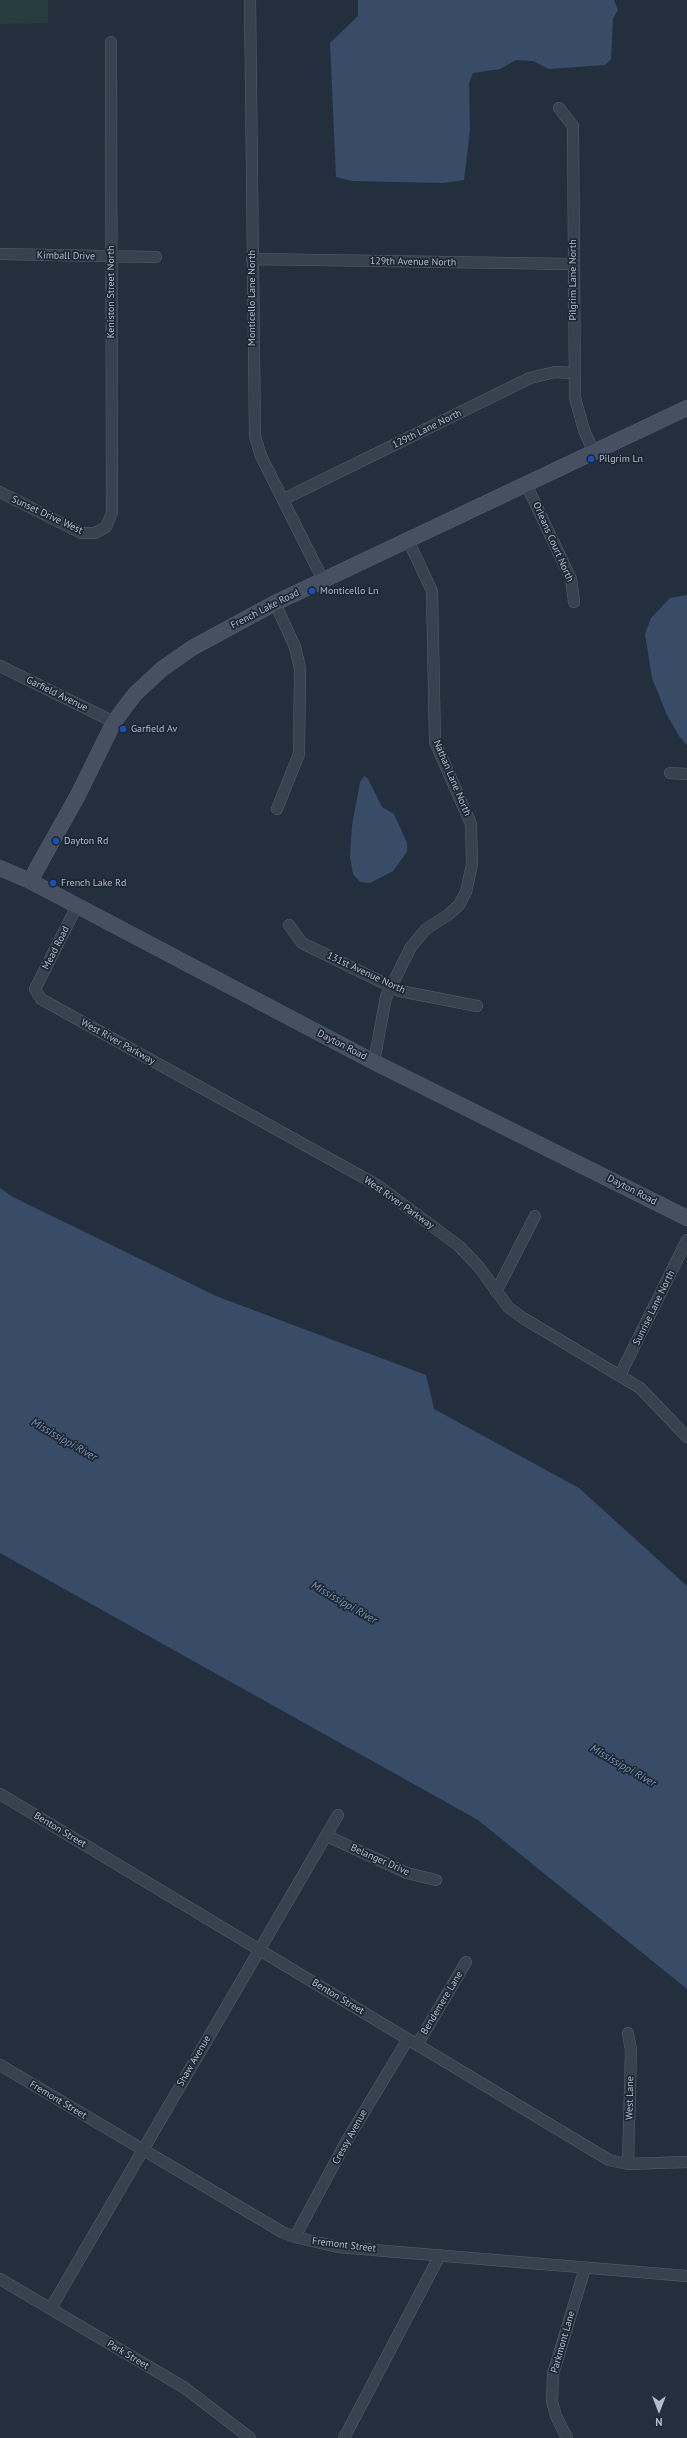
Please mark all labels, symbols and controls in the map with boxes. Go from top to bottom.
street label: Pilgrim Lane North [567,239,579,321]
street label: Keniston Street North [105,246,117,338]
street label: Kimball Drive [37,249,95,263]
street label: Monticello Lane North [246,250,258,346]
street label: 129th Avenue North [370,255,456,269]
street label: 129th Lane North [390,407,464,451]
place label: Pilgrim Ln [599,453,643,465]
marker: Pilgrim Ln [586,454,596,464]
street label: Sunset Drive West [10,493,84,537]
street label: Orleans Court North [530,500,576,584]
place label: Monticello Ln [320,585,378,597]
marker: Monticello Ln [307,586,317,596]
street label: French Lake Road [229,587,301,631]
street label: Garfield Avenue [24,674,90,714]
place label: Garfield Av [131,723,177,735]
marker: Garfield Av [118,724,128,734]
street label: Nathan Lane North [431,738,473,818]
place label: Dayton Rd [64,835,108,847]
marker: Dayton Rd [51,836,61,846]
place label: French Lake Rd [61,877,126,889]
marker: French Lake Rd [48,878,58,888]
street label: Mead Road [40,924,72,972]
street label: 131st Avenue North [325,950,407,996]
street label: West River Parkway [79,1017,157,1067]
street label: Dayton Road [315,1027,369,1063]
street label: Dayton Road [605,1172,659,1208]
street label: West River Parkway [362,1174,436,1232]
street label: Sunrise Lane North [631,1269,677,1347]
water label: Mississippi River [29,1416,99,1464]
water label: Mississippi River [309,1579,379,1627]
water label: Mississippi River [588,1742,658,1790]
street label: Benton Street [32,1810,88,1850]
street label: Belanger Drive [349,1842,411,1878]
street label: Bendemere Lane [418,1969,466,2037]
street label: Benton Street [310,1977,366,2017]
street label: Shaw Avenue [175,2033,213,2089]
street label: West Lane [624,2076,636,2120]
street label: Fremont Street [27,2078,89,2122]
street label: Cressy Avenue [330,2107,370,2167]
street label: Fremont Street [311,2235,377,2255]
street label: Parkmont Lane [548,2310,578,2374]
street label: Park Street [105,2338,151,2372]
north arrow [639,2390,679,2430]
text: N [655,2415,663,2429]

